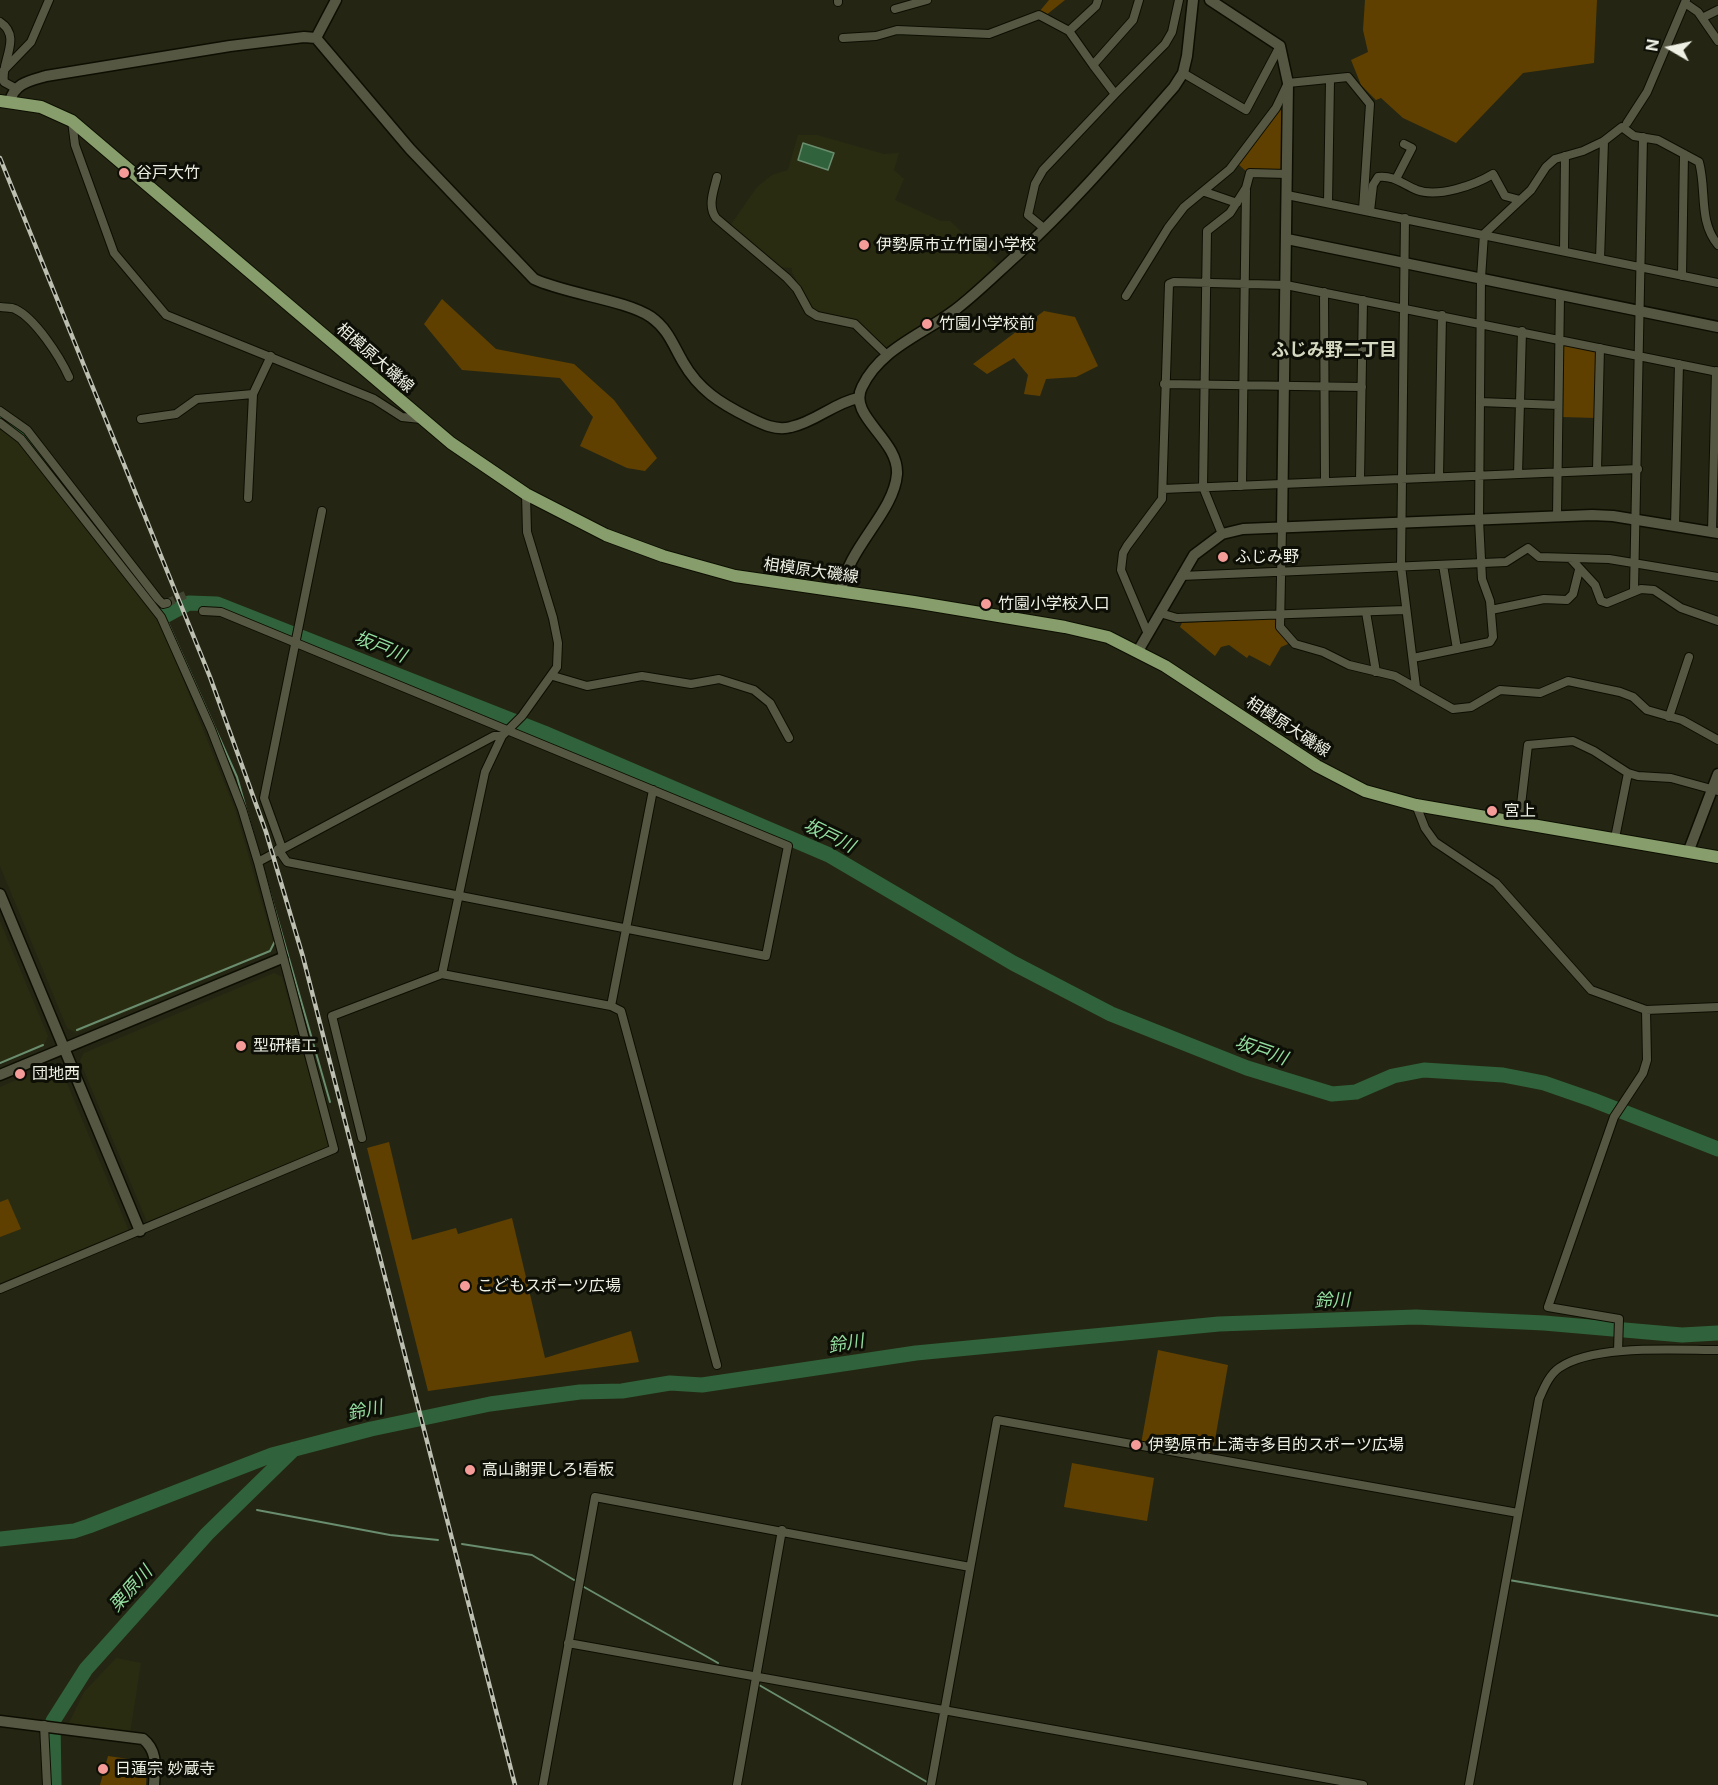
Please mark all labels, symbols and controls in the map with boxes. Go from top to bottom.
north arrow [1640,18,1700,78]
text: N [1641,38,1663,53]
place label: 谷戸大竹 [136,163,200,183]
marker: 谷戸大竹 [117,166,131,180]
place label: 伊勢原市立竹園小学校 [876,235,1036,255]
marker: 伊勢原市立竹園小学校 [857,238,871,252]
place label: 竹園小学校前 [939,314,1035,334]
marker: 竹園小学校前 [920,317,934,331]
street label: 相模原大磯線 [332,319,418,397]
district label: ふじみ野二丁目 [1271,340,1397,362]
place label: ふじみ野 [1235,547,1299,567]
marker: ふじみ野 [1216,550,1230,564]
street label: 相模原大磯線 [762,555,860,587]
place label: 竹園小学校入口 [998,594,1110,614]
marker: 竹園小学校入口 [979,597,993,611]
water label: 坂戸川 [351,627,409,667]
street label: 相模原大磯線 [1243,693,1333,761]
place label: 宮上 [1504,801,1536,821]
marker: 宮上 [1485,804,1499,818]
water label: 坂戸川 [800,814,858,858]
water label: 坂戸川 [1232,1032,1290,1070]
place label: 型研精工 [253,1036,317,1056]
marker: 型研精工 [234,1039,248,1053]
place label: 団地西 [32,1064,80,1084]
marker: 団地西 [13,1067,27,1081]
place label: こどもスポーツ広場 [477,1276,621,1296]
marker: こどもスポーツ広場 [458,1279,472,1293]
water label: 鈴川 [1314,1290,1350,1312]
water label: 鈴川 [827,1331,865,1357]
water label: 鈴川 [345,1397,385,1425]
place label: 伊勢原市上満寺多目的スポーツ広場 [1148,1435,1404,1455]
marker: 伊勢原市上満寺多目的スポーツ広場 [1129,1438,1143,1452]
place label: 高山謝罪しろ!看板 [482,1460,615,1480]
marker: 高山謝罪しろ!看板 [463,1463,477,1477]
water label: 栗原川 [105,1562,157,1616]
place label: 日蓮宗 妙蔵寺 [115,1759,215,1779]
marker: 日蓮宗 妙蔵寺 [96,1762,110,1776]

